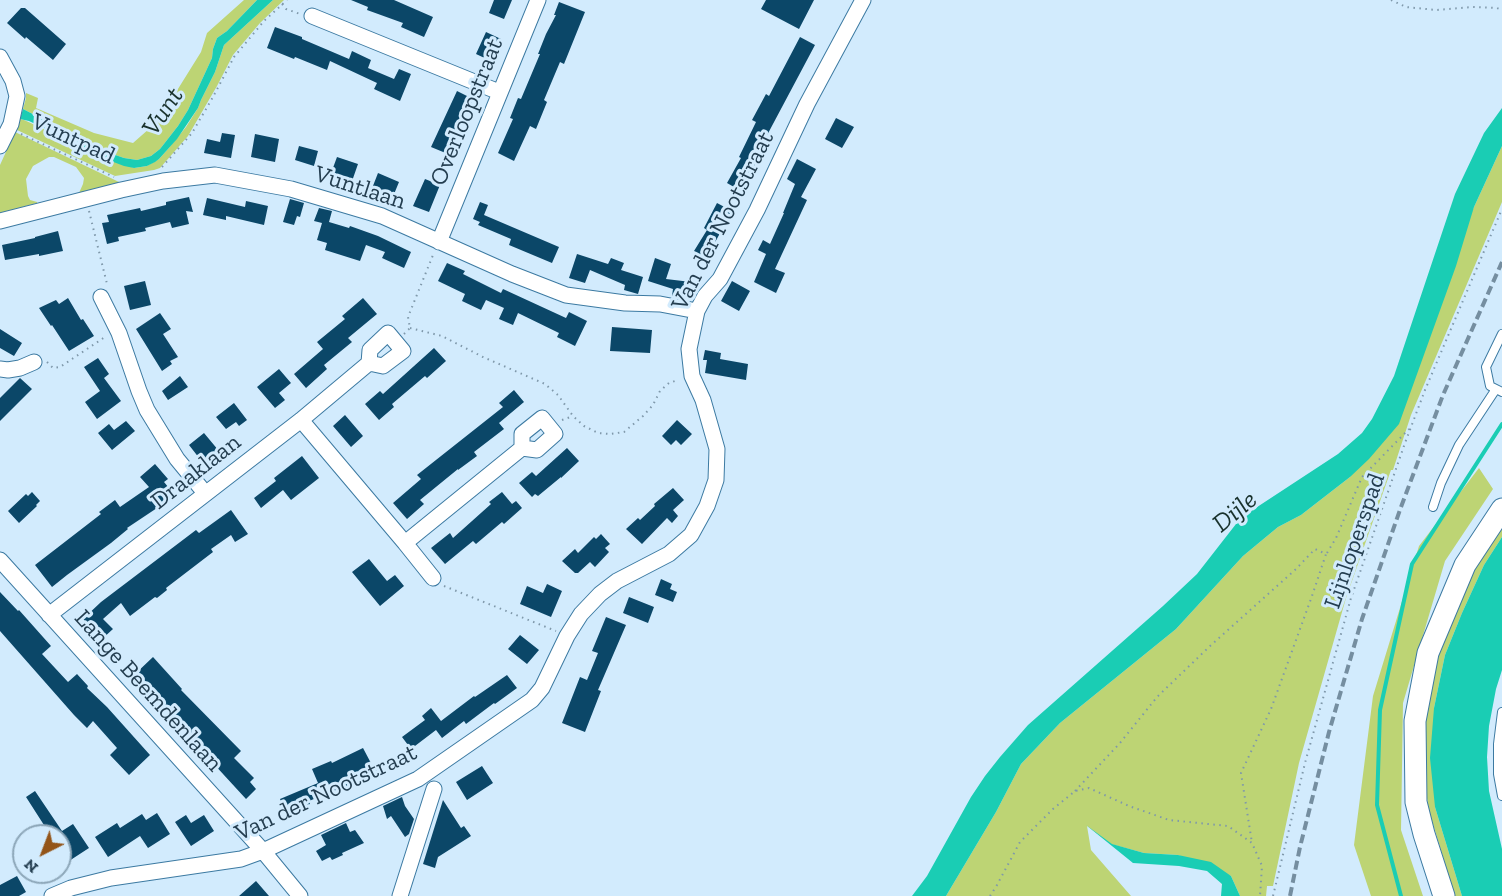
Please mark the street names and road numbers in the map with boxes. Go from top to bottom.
street label: Overloopstraat [424,34,510,190]
street label: Vuntpad [27,107,119,171]
street label: Van der Nootstraat [665,127,781,315]
street label: Vuntlaan [311,160,409,216]
street label: Draaklaan [145,428,247,516]
street label: Lijnloperspad [1318,469,1392,613]
street label: Lange Beemdenlaan [68,604,228,778]
street label: Van der Nootstraat [231,738,421,848]

